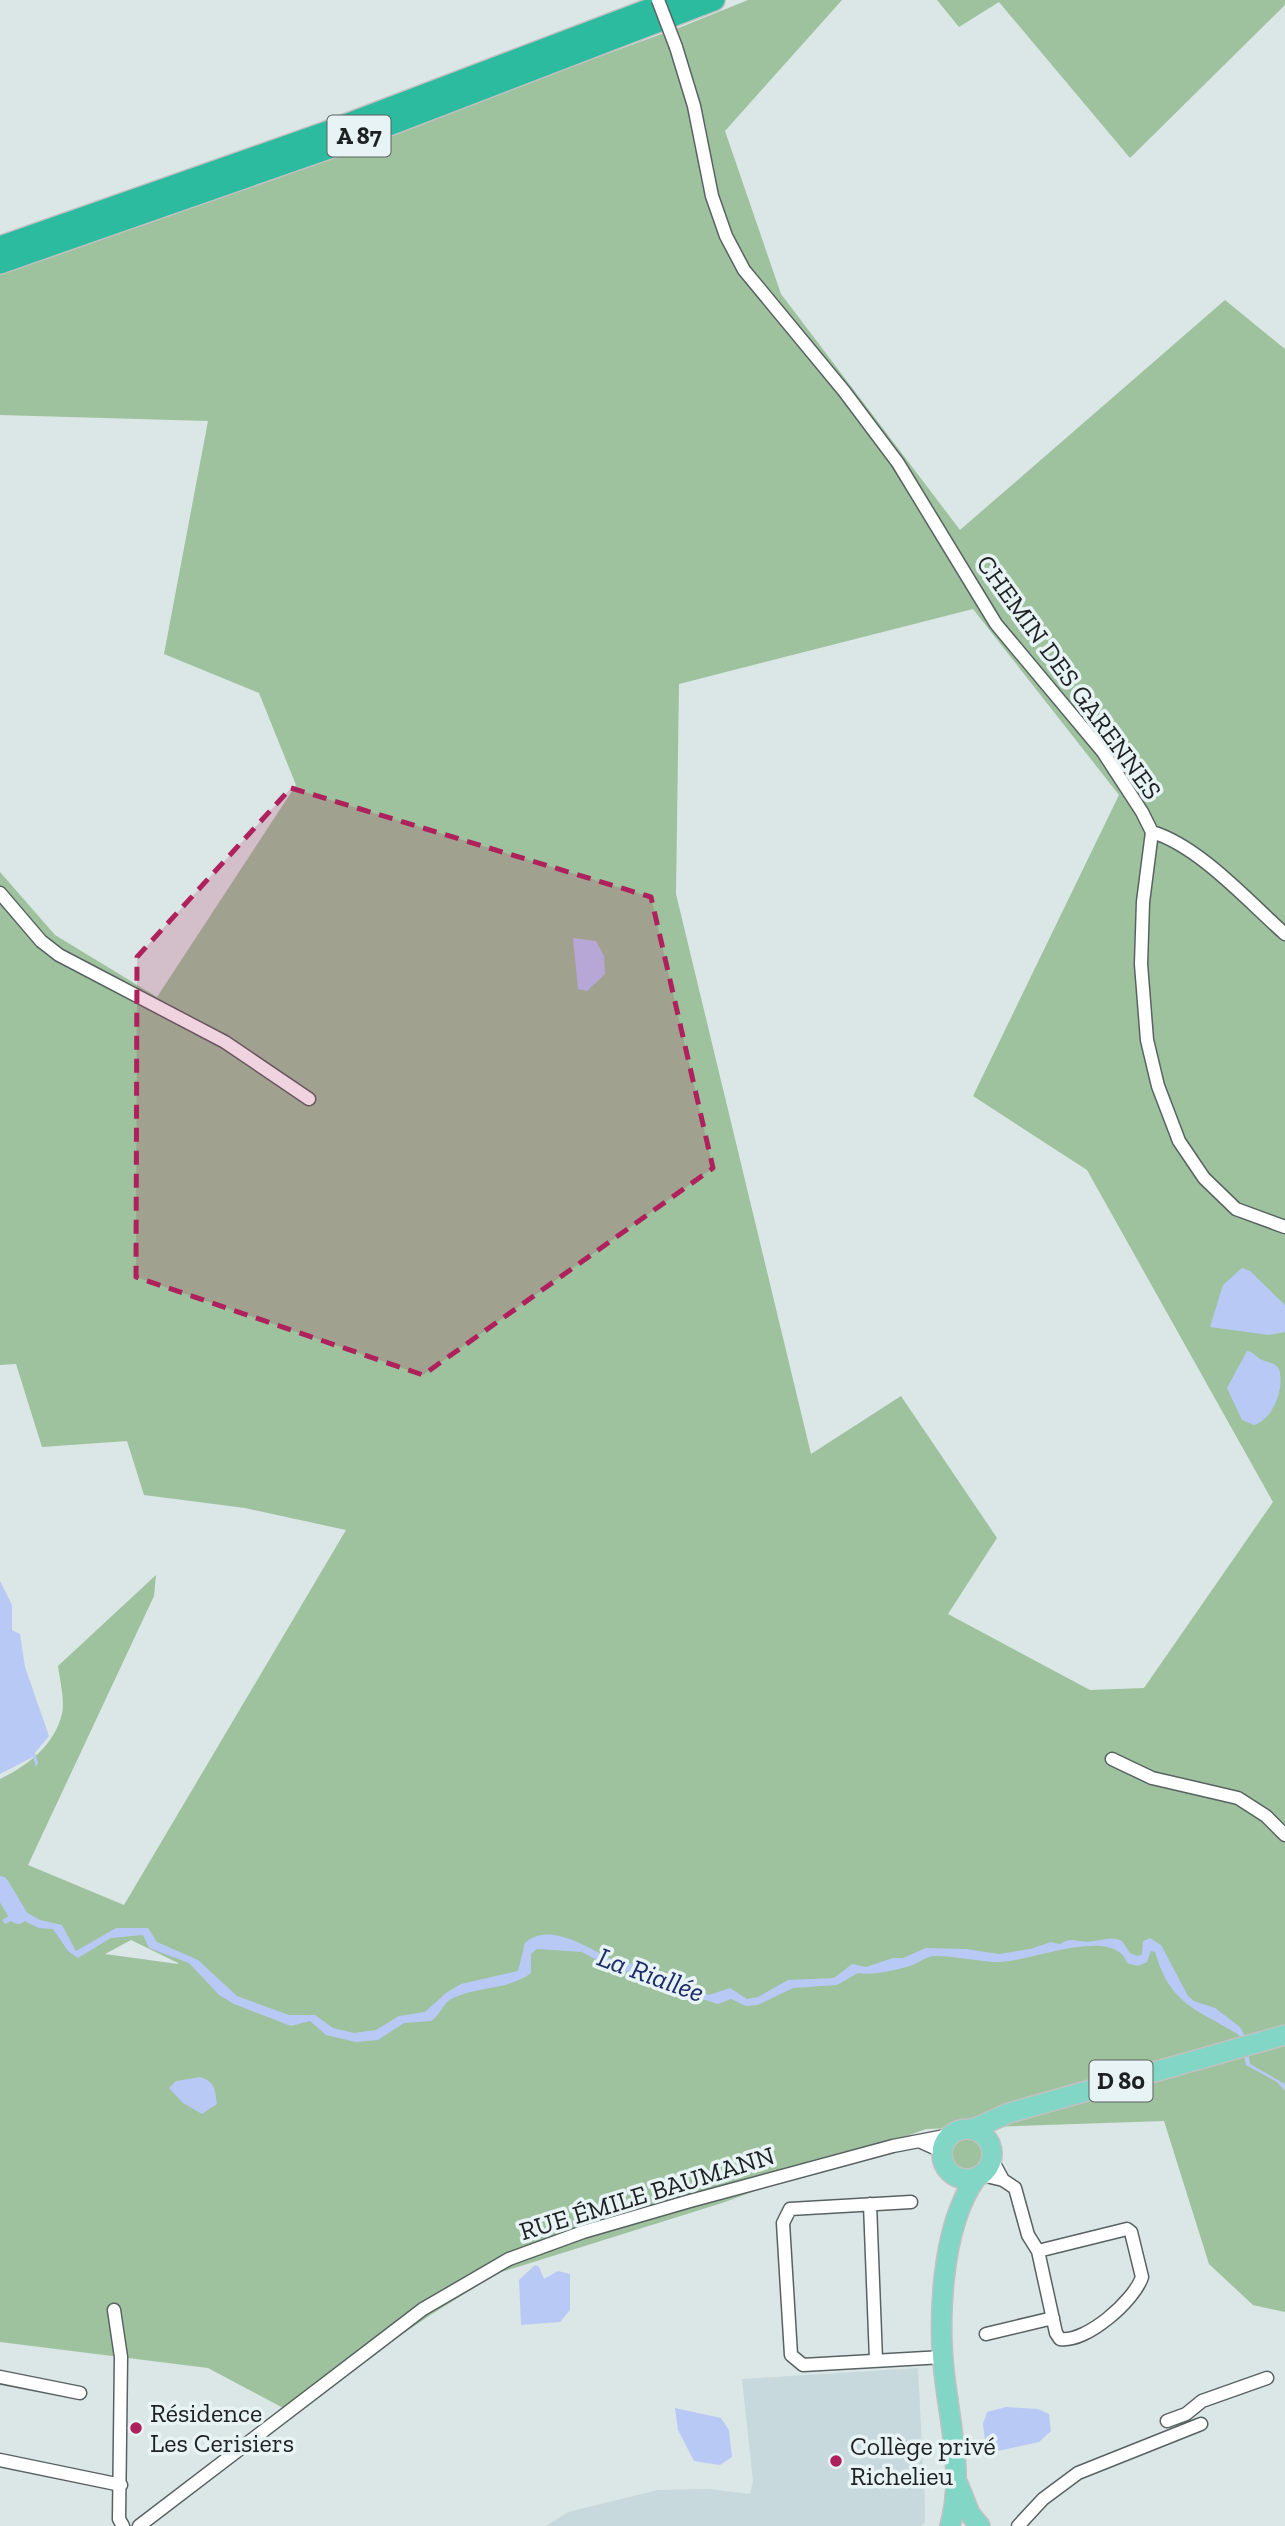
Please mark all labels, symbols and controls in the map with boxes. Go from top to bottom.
road number: A 87 [328,116,390,156]
street label: CHEMIN DES GARENNES [969,548,1169,806]
water label: La Riallée [593,1940,709,2009]
road number: D 80 [1090,2060,1152,2102]
street label: RUE ÉMILE BAUMANN [515,2139,779,2247]
place label: Résidence Les Cerisiers [150,2397,294,2459]
marker: Résidence Les Cerisiers [128,2420,144,2436]
place label: Collège privé Richelieu [850,2430,996,2492]
marker: Collège privé Richelieu [828,2453,844,2469]

